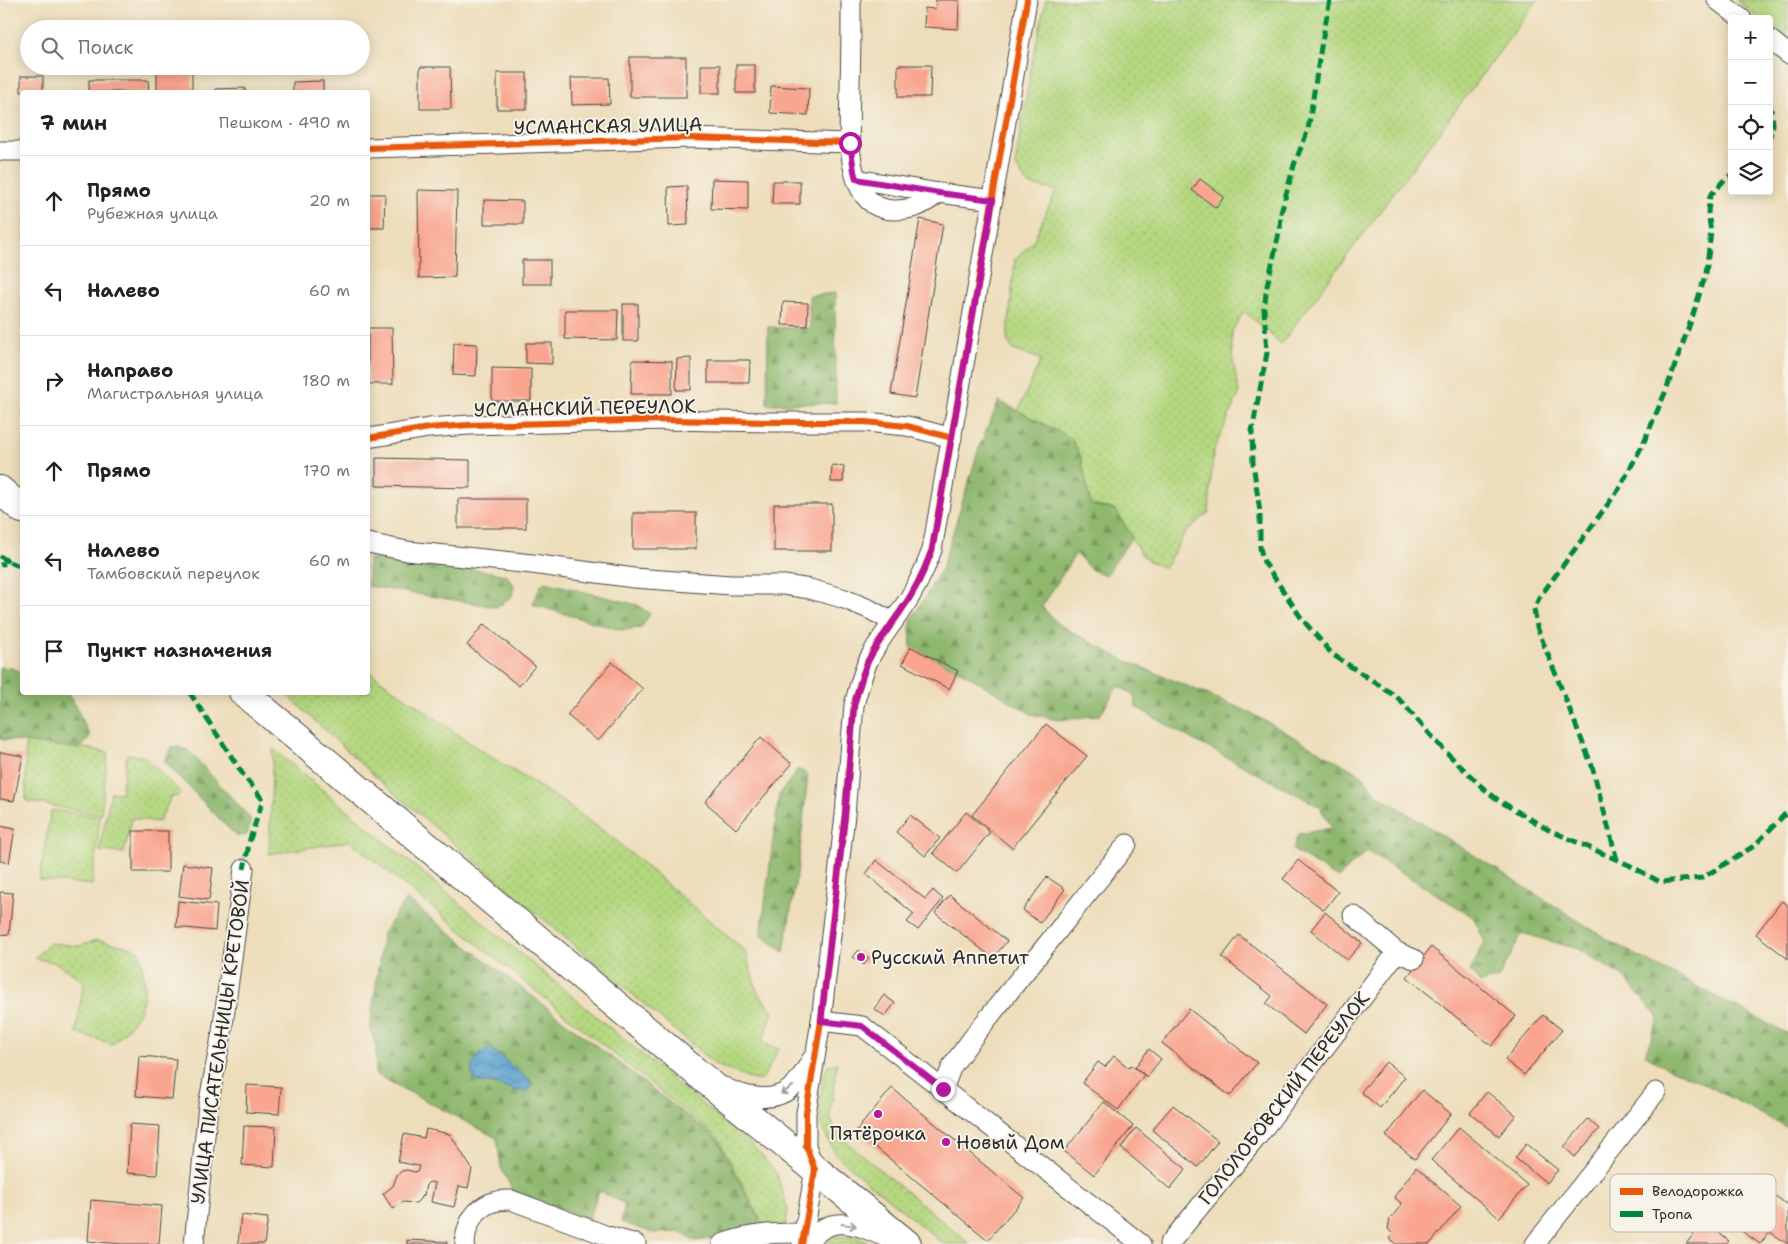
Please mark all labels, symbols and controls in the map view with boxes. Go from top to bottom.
map controls [1728,15,1773,195]
button: + [1728,15,1773,60]
search box [20,20,370,75]
icon: search [38,34,66,62]
text: Поиск [78,35,133,60]
button: − [1728,60,1773,105]
button: locate [1728,105,1773,150]
text: 7 мин [40,109,107,137]
text: Пешком · 490 m [219,112,350,133]
street label: УСМАНСКАЯ УЛИЦА [513,112,703,140]
route start [839,132,862,155]
button: layers [1728,150,1773,195]
text: Прямо [87,178,151,203]
icon: ahead [40,187,68,215]
text: 20 m [309,190,350,211]
text: Рубежная улица [87,203,218,224]
icon: left [40,277,68,305]
text: Налево [87,278,160,303]
text: 60 m [309,280,350,301]
text: Направо [87,358,173,383]
icon: right [40,367,68,395]
text: 180 m [302,370,350,391]
text: Магистральная улица [87,383,263,404]
street label: УСМАНСКИЙ ПЕРЕУЛОК [473,394,697,422]
icon: ahead [40,457,68,485]
text: Прямо [87,458,151,483]
text: 170 m [303,460,350,481]
text: Налево [87,538,160,563]
icon: left [40,547,68,575]
text: 60 m [309,550,350,571]
text: Тамбовский переулок [87,563,260,584]
icon: arrive [40,637,68,665]
text: Пункт назначения [87,638,272,663]
street label: УЛИЦА ПИСАТЕЛЬНИЦЫ КРЕТОВОЙ [185,878,255,1206]
place label: Русский Аппетит [871,945,1029,970]
marker: Русский Аппетит [855,951,867,963]
street label: ГОЛОЛОБОВСКИЙ ПЕРЕУЛОК [1193,986,1375,1210]
route end [932,1078,955,1101]
one-way arrow [781,1085,795,1095]
marker: Пятёрочка [872,1108,884,1120]
place label: Пятёрочка [830,1121,926,1146]
place label: Новый Дом [956,1130,1065,1155]
marker: Новый Дом [940,1136,952,1148]
legend [1610,1174,1776,1232]
text: Велодорожка [1652,1182,1744,1200]
text: Тропа [1652,1205,1693,1223]
one-way arrow [840,1220,856,1230]

